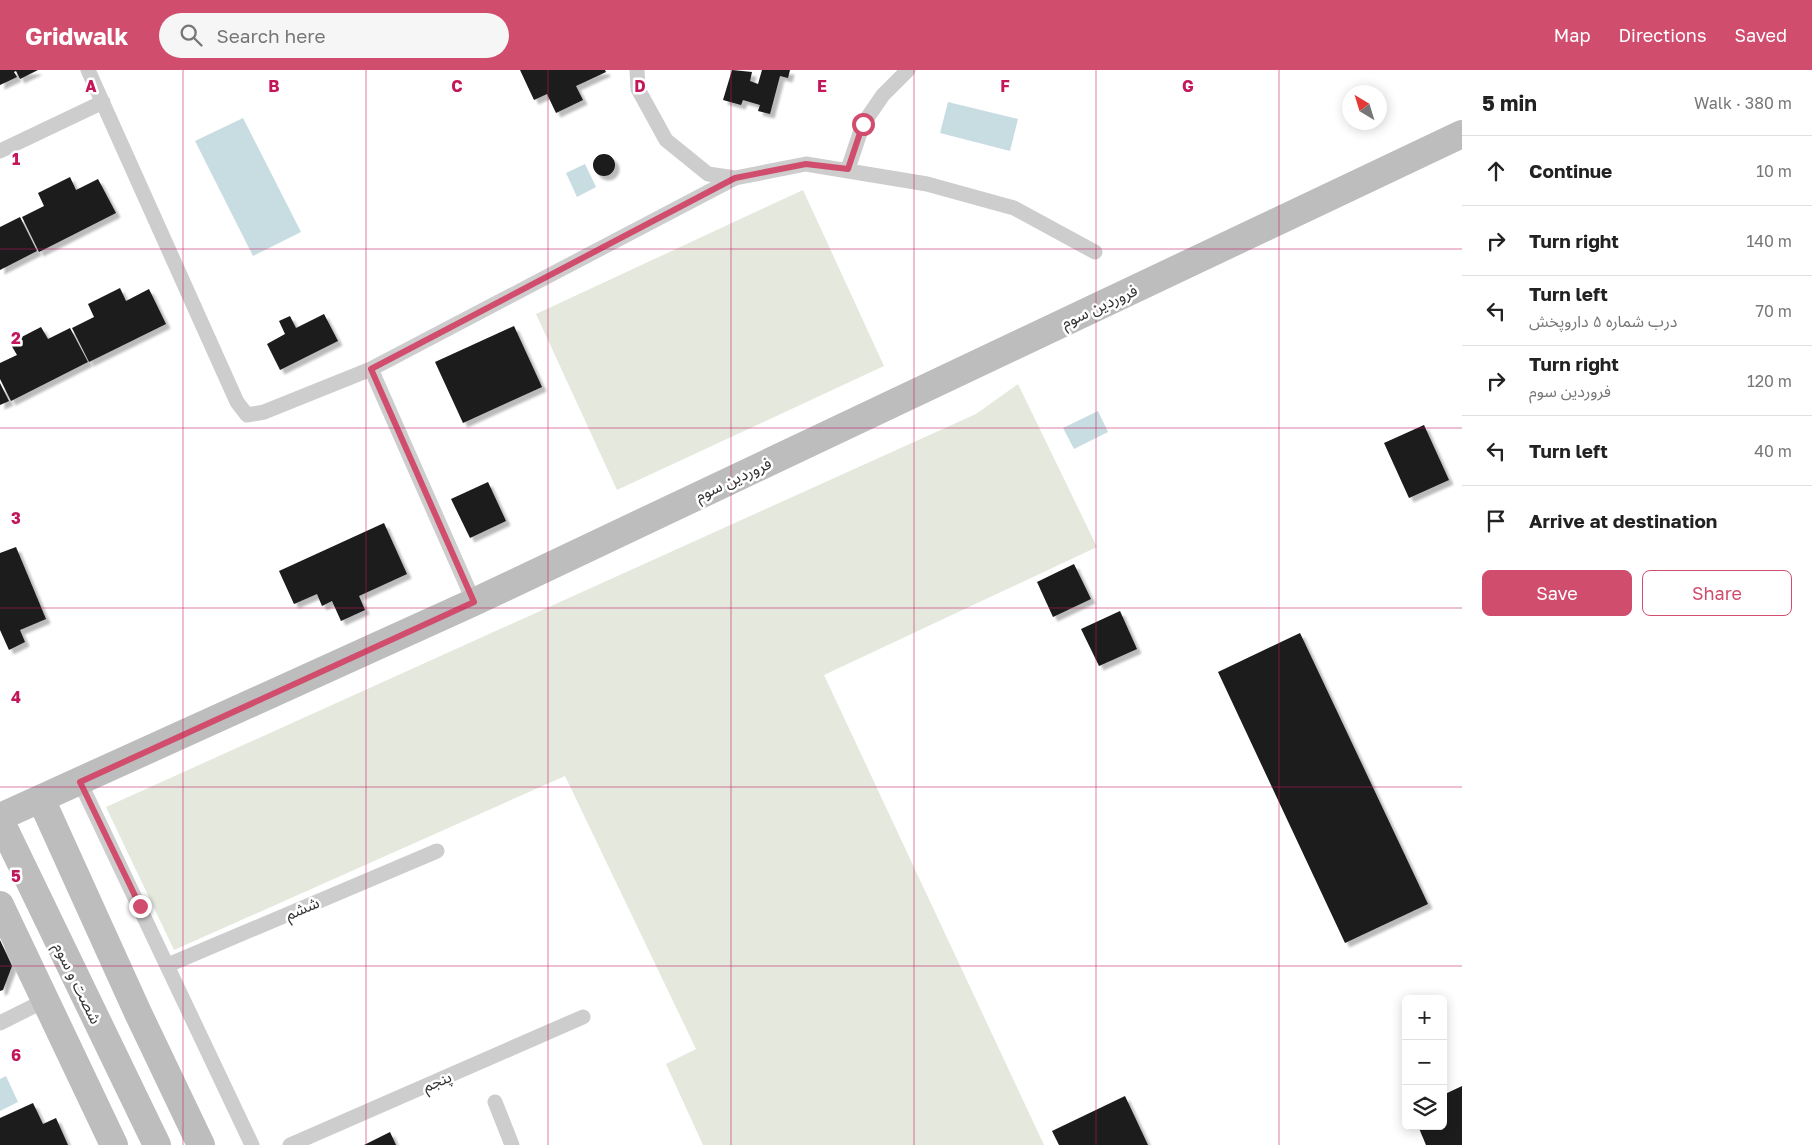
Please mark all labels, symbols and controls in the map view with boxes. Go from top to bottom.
search box [159,13,509,58]
text: Gridwalk [25,21,129,50]
icon: search [177,21,205,49]
text: Search here [217,24,325,47]
text: Map [1554,24,1590,46]
text: Directions [1618,24,1706,46]
text: Saved [1734,24,1787,46]
text: A [85,76,97,96]
text: B [268,76,280,96]
text: C [451,76,463,96]
text: D [634,76,646,96]
text: E [817,76,827,96]
text: F [1000,76,1010,96]
text: G [1182,76,1194,96]
north arrow [1342,85,1387,130]
text: 5 min [1482,90,1537,116]
text: Walk · 380 m [1694,93,1792,113]
route start [852,113,875,136]
text: 1 [12,149,20,169]
icon: ahead [1482,157,1510,185]
text: Continue [1529,159,1612,182]
text: 10 m [1756,161,1792,181]
icon: right [1482,227,1510,255]
text: Turn right [1529,229,1619,252]
text: 140 m [1746,231,1792,251]
street label: فروردین سوم [1058,280,1142,335]
text: Turn left [1529,282,1608,305]
icon: left [1482,297,1510,325]
text: 70 m [1755,301,1792,321]
text: درب شماره ۵ داروپخش [1529,311,1677,331]
text: 2 [11,328,21,348]
text: Turn right [1529,352,1619,375]
icon: right [1482,367,1510,395]
text: 120 m [1747,371,1792,391]
text: فروردین سوم [1529,381,1611,401]
icon: left [1482,437,1510,465]
text: Turn left [1529,439,1608,462]
text: 40 m [1754,441,1792,461]
street label: فروردین سوم [692,453,776,508]
icon: arrive [1482,507,1510,535]
text: 3 [11,508,21,528]
text: Arrive at destination [1529,509,1717,532]
button: Save [1482,570,1632,616]
button: Share [1642,570,1792,616]
text: 4 [11,687,21,707]
text: 5 [11,866,21,886]
street label: ششم [282,892,323,927]
route end [129,895,152,918]
street label: شصت و سوم [47,939,106,1028]
map controls [1402,995,1447,1130]
button: + [1402,995,1447,1040]
button: − [1402,1040,1447,1085]
text: 6 [11,1045,21,1065]
street label: پنجم [420,1066,456,1099]
button: layers [1402,1085,1447,1130]

